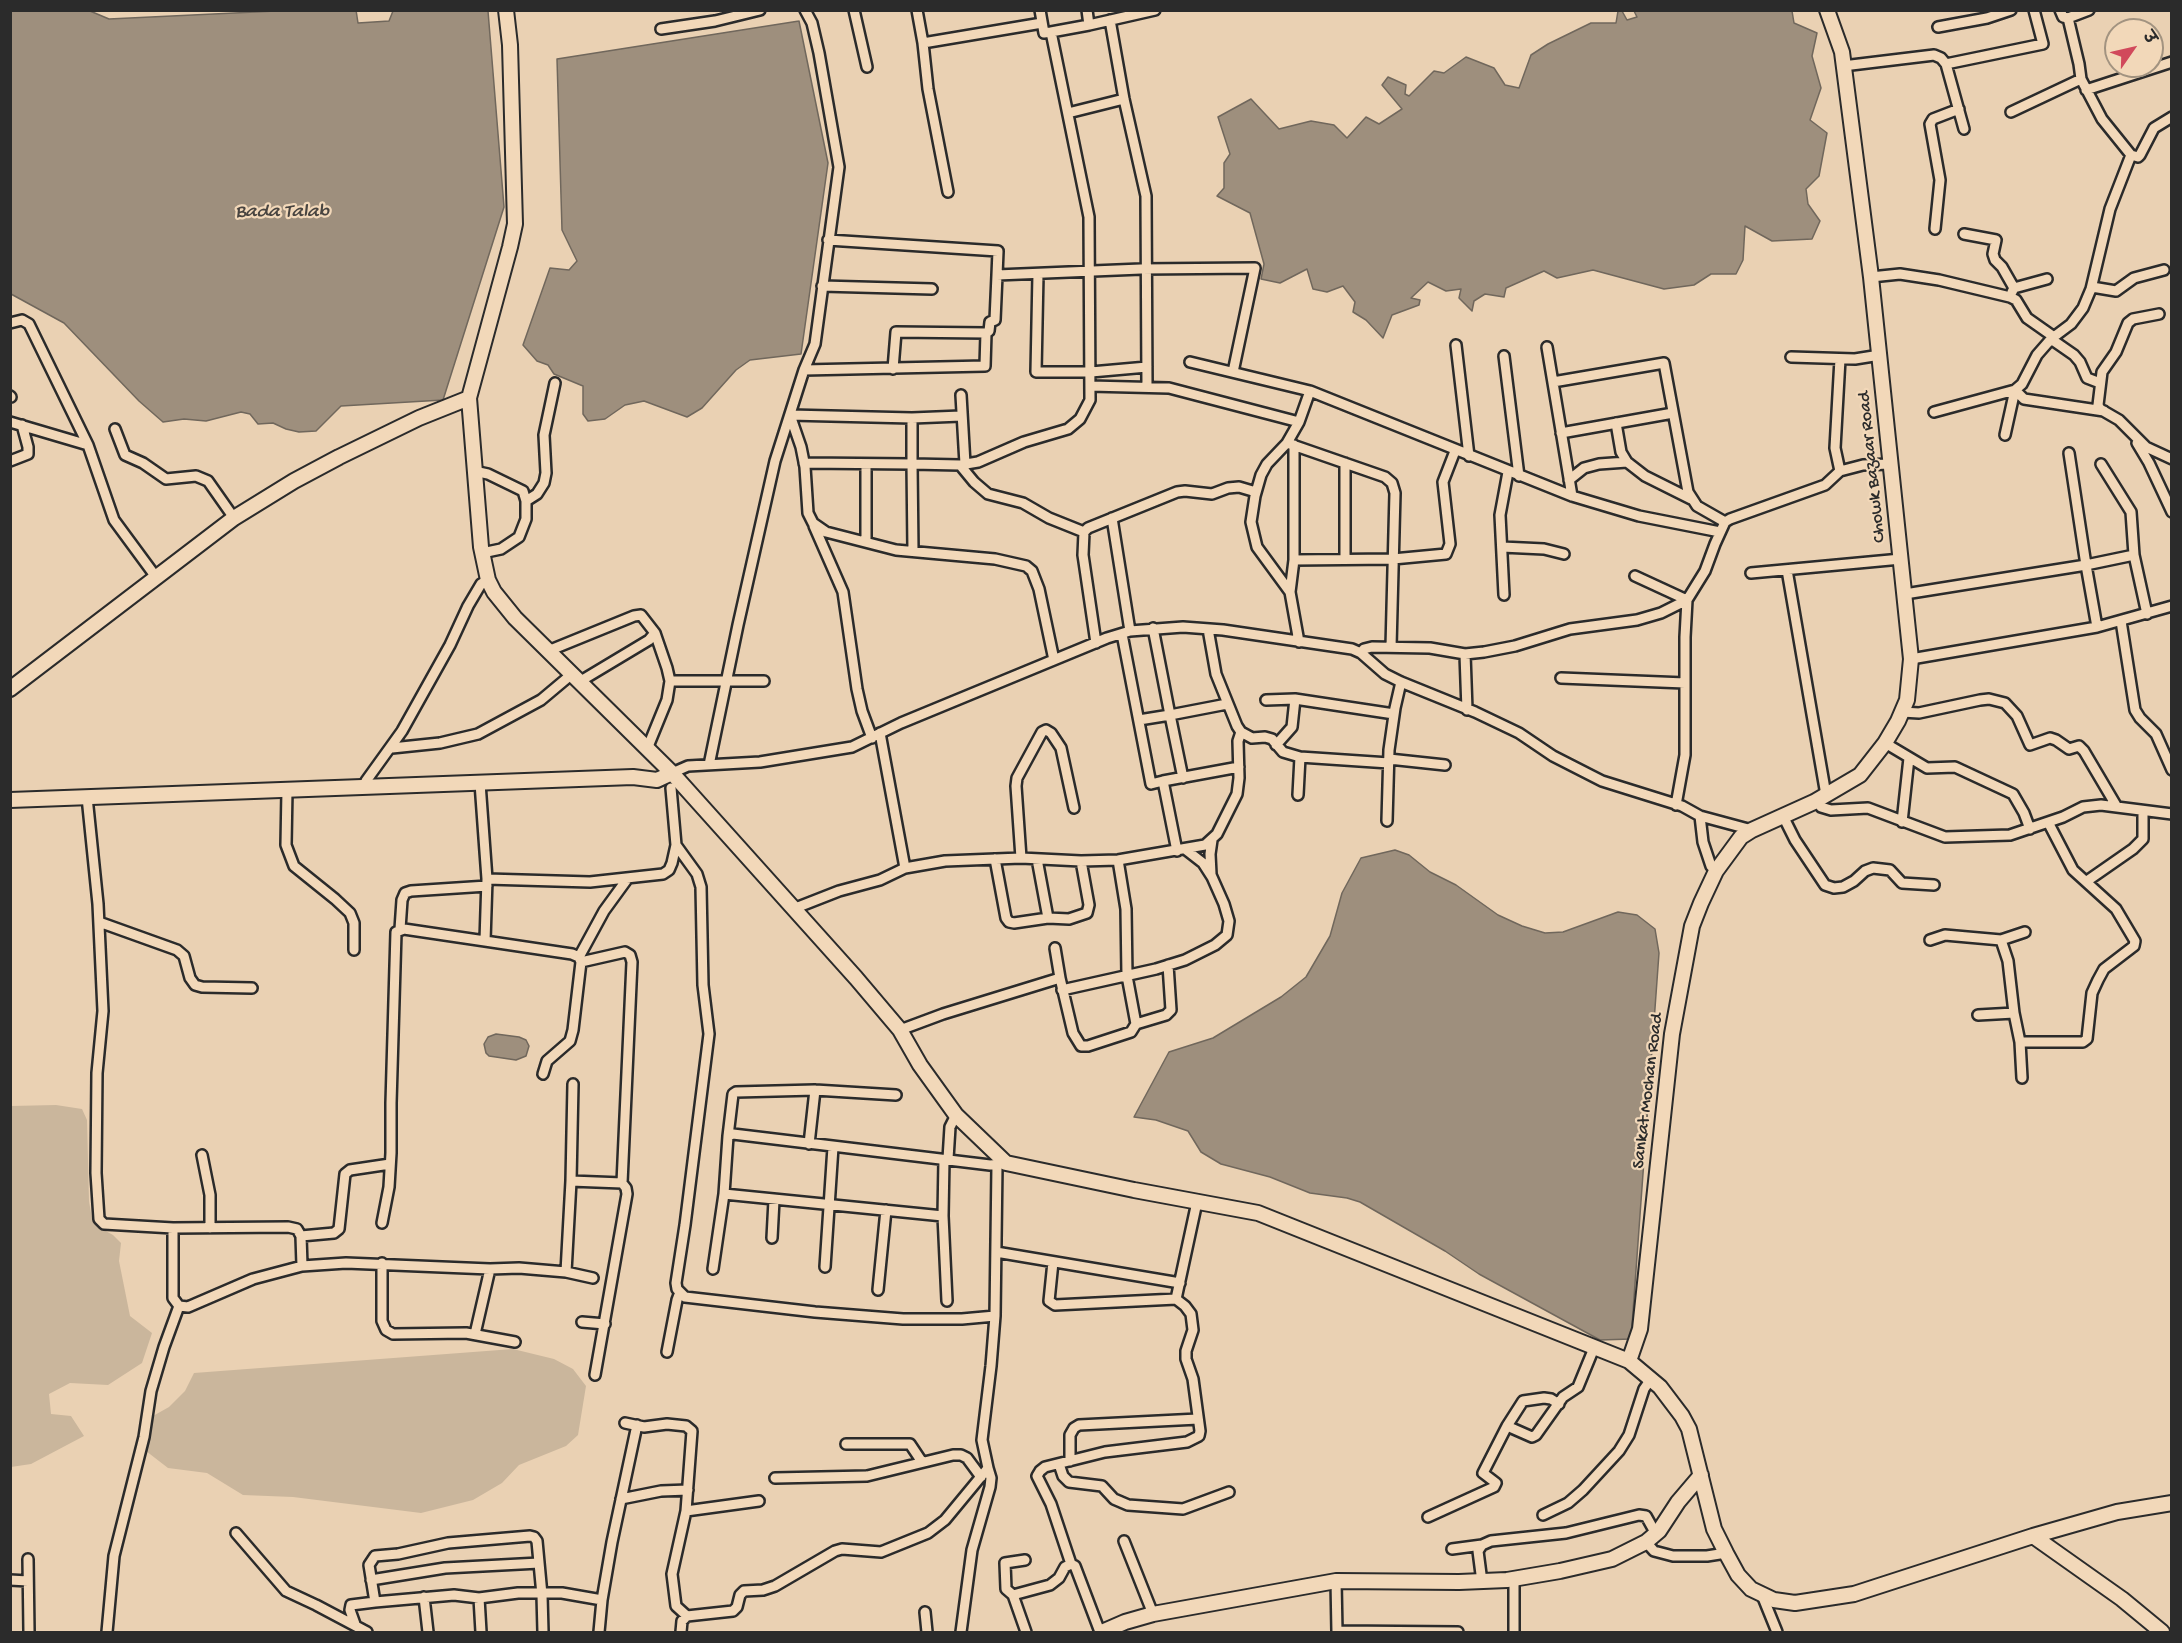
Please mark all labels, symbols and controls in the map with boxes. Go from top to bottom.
north arrow [2104,18,2164,78]
text: उ [2137,29,2159,49]
water label: Bada Talab [235,201,329,225]
street label: Chowk Bazaar Road [1854,390,1892,544]
street label: Sankat Mochan Road [1629,1012,1669,1170]

